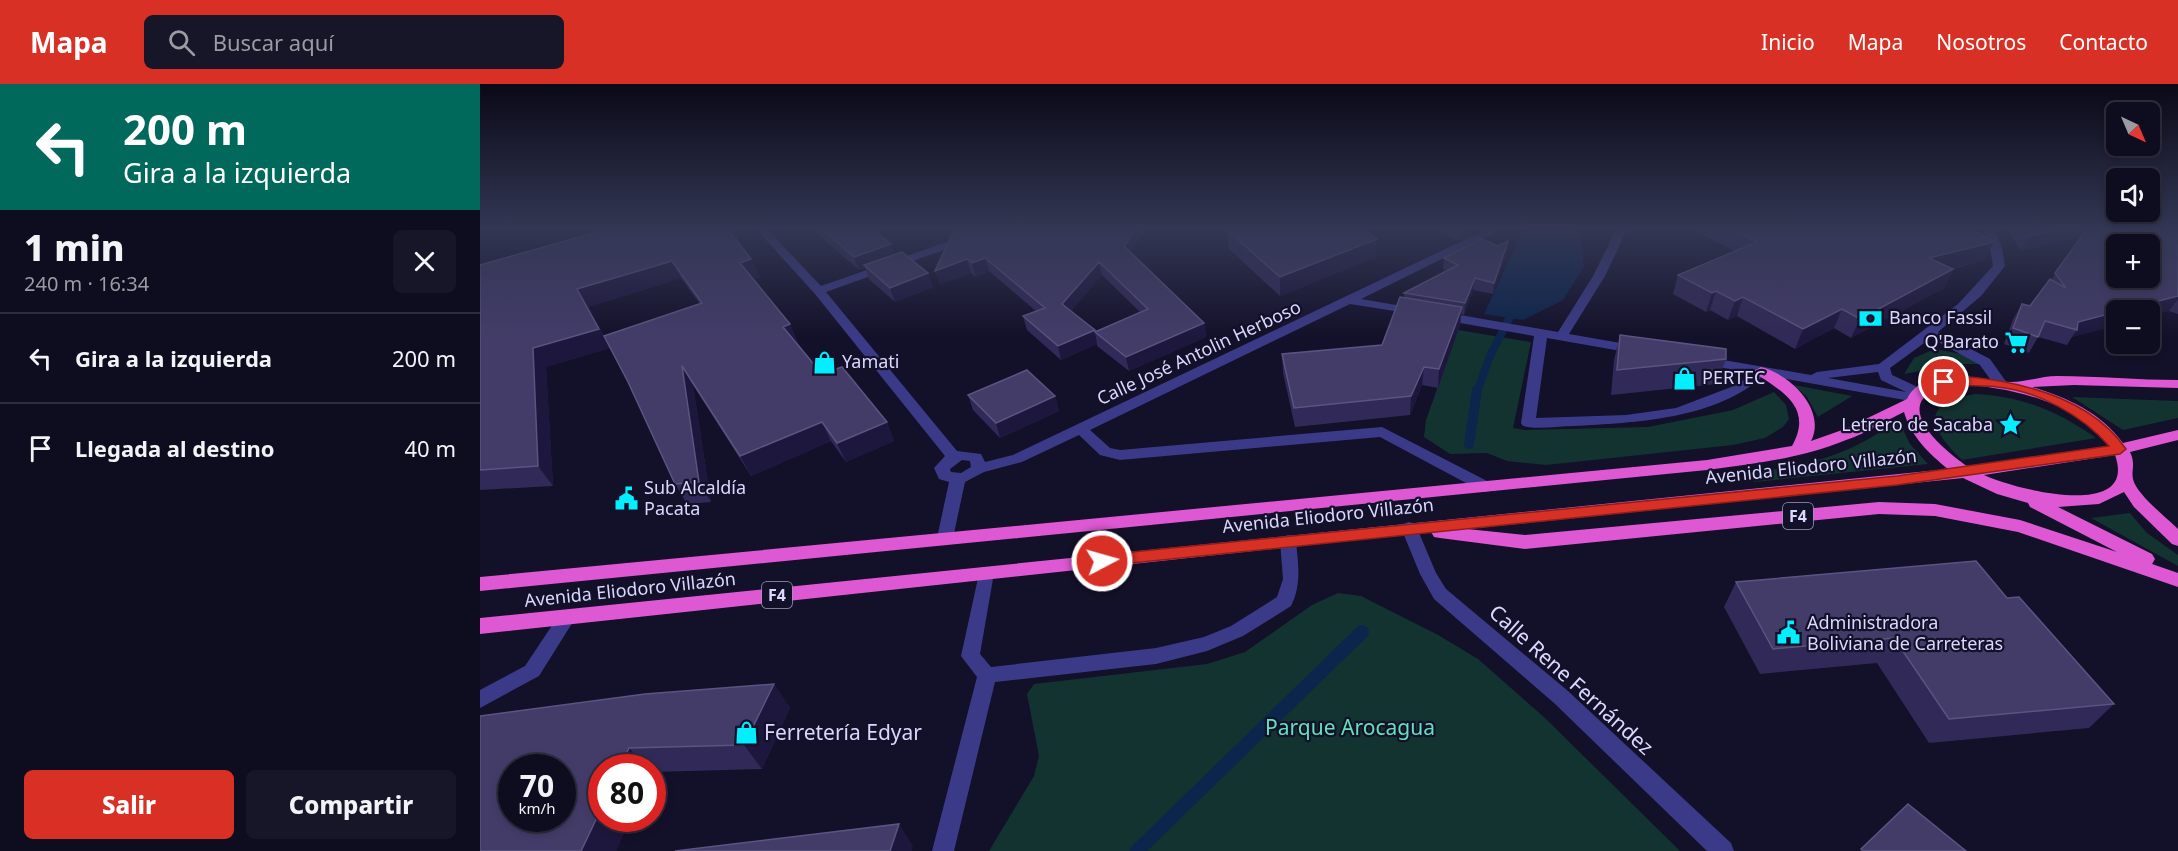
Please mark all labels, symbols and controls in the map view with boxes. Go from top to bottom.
search box [144,15,564,69]
text: Mapa [30,23,108,61]
icon: search [165,26,198,59]
text: Buscar aquí [213,27,334,57]
text: Inicio [1761,28,1815,56]
text: Mapa [1848,28,1903,56]
text: Nosotros [1936,28,2026,56]
text: Contacto [2059,28,2148,56]
text: 200 m [123,100,247,157]
north arrow [2106,102,2160,156]
map controls [2106,102,2160,354]
icon: left [24,108,102,186]
text: Gira a la izquierda [123,154,351,191]
button: sound [2106,168,2160,222]
text: 1 min [24,223,125,272]
button: close [393,230,456,293]
button: + [2106,234,2160,288]
text: 240 m · 16:34 [24,270,149,297]
street label: Calle José Antolin Herboso [1093,294,1304,410]
button: − [2106,300,2160,354]
bank icon: Banco Fassil [1858,305,1884,331]
place label: Banco Fassil [1889,305,1992,329]
place label: Q'Barato [1925,329,1999,353]
supermarket icon: Q'Barato [2004,329,2030,355]
icon: left [24,342,57,375]
text: Gira a la izquierda [75,343,272,373]
text: 200 m [392,343,456,373]
shop icon: Yamati [811,349,837,375]
place label: Yamati [842,349,899,373]
pin [1918,356,1969,407]
shop icon: PERTEC [1671,365,1697,391]
place label: PERTEC [1702,365,1766,389]
icon: arrive [1927,365,1960,398]
place label: Letrero de Sacaba [1841,412,1993,436]
place icon: Letrero de Sacaba [1998,412,2024,438]
icon: arrive [24,432,57,465]
text: Llegada al destino [75,433,275,463]
text: 40 m [405,433,456,463]
street label: Avenida Eliodoro Villazón [1704,443,1918,489]
place label: Sub Alcaldía Pacata [644,475,746,520]
public building icon: Sub Alcaldía Pacata [613,485,639,511]
street label: Avenida Eliodoro Villazón [1221,492,1435,538]
road number: F4 [1783,503,1813,529]
position arrow [1070,529,1134,593]
street label: Avenida Eliodoro Villazón [523,566,737,612]
road number: F4 [762,582,792,608]
street label: Calle Rene Fernández [1484,598,1660,761]
place label: Administradora Boliviana de Carreteras [1807,610,2003,655]
public building icon: Administradora Boliviana de Carreteras [1776,620,1802,646]
park label: Parque Arocagua [1265,713,1435,741]
place label: Ferretería Edyar [764,718,922,746]
shop icon: Ferretería Edyar [733,720,759,746]
speed limit sign: 80 [588,754,666,832]
text: 70 [520,765,554,806]
button: Salir [24,770,234,839]
button: Compartir [246,770,456,839]
text: km/h [519,798,555,818]

